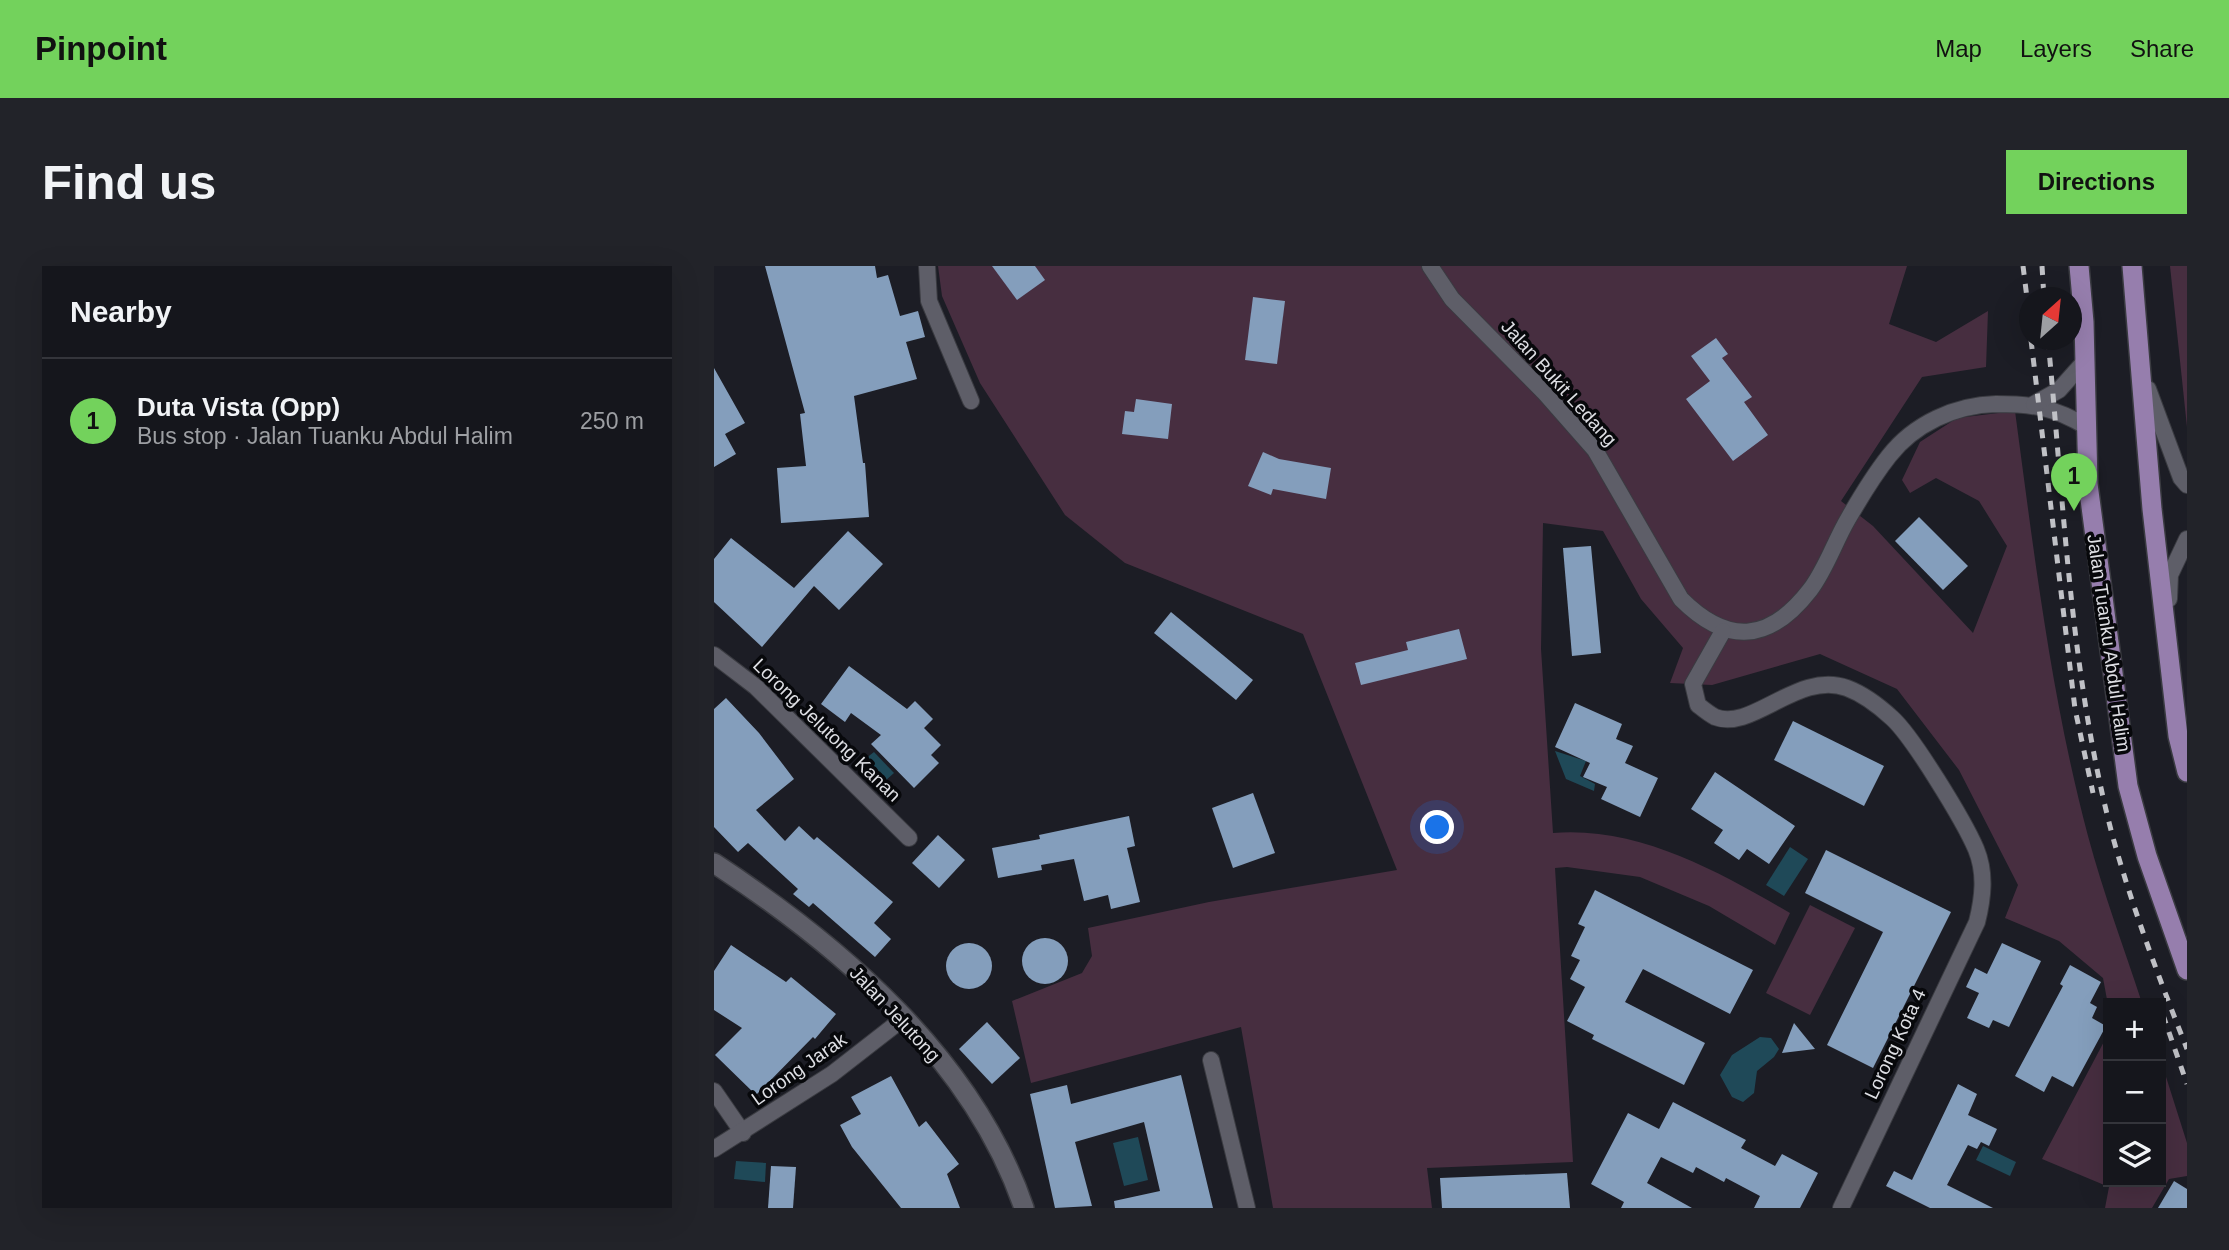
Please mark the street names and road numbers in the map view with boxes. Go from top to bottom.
street label: Jalan Bukit Ledang [1497,316,1621,450]
street label: Jalan Tuanku Abdul Halim [2083,533,2135,753]
street label: Lorong Jelutong Kanan [749,654,905,806]
street label: Jalan Jelutong [846,962,944,1066]
street label: Lorong Kota 4 [1860,985,1930,1103]
street label: Lorong Jarak [748,1028,851,1109]

